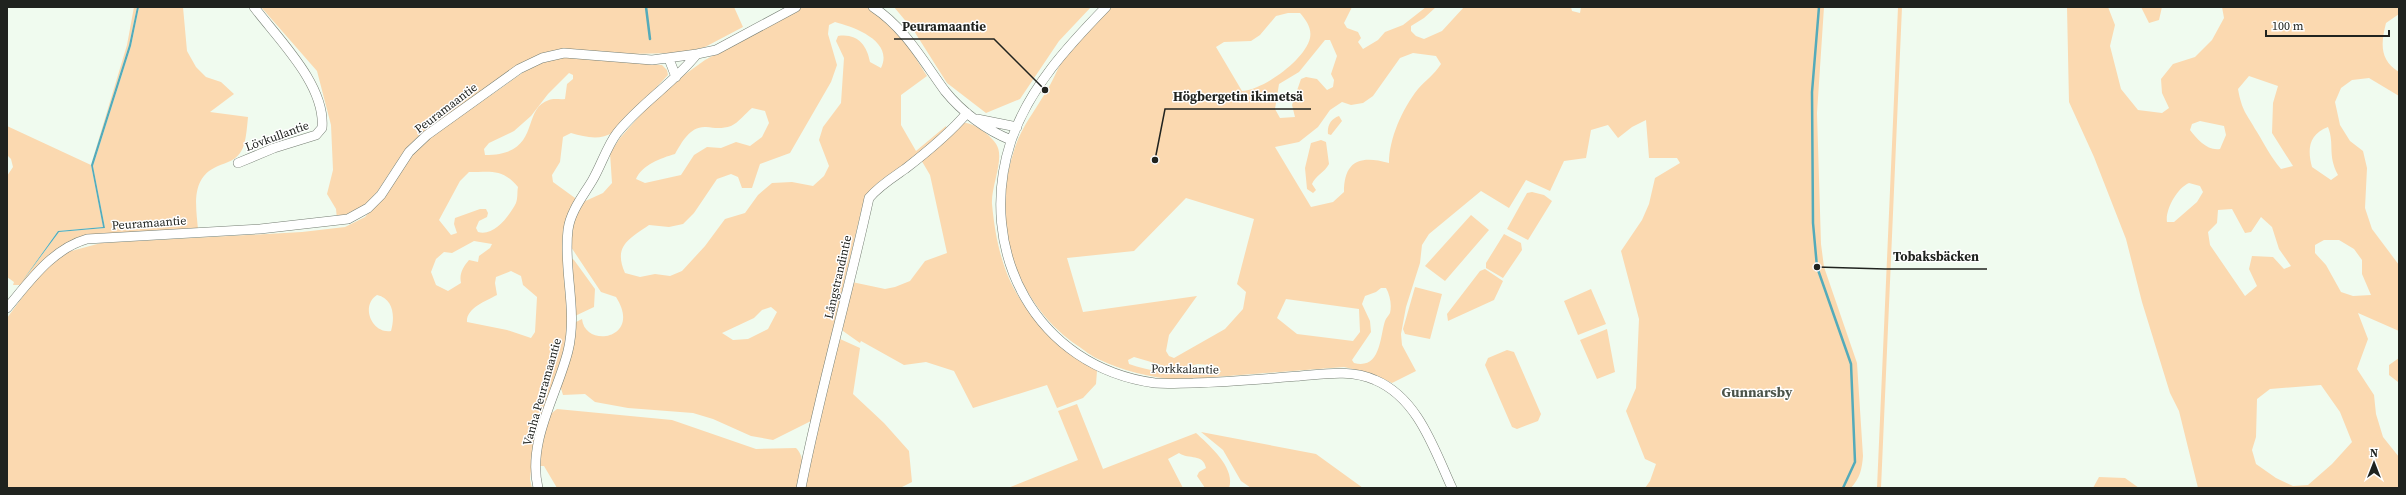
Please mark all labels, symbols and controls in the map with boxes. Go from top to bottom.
scale bar [2266,12,2389,38]
callout: Peuramaantie [894,14,994,39]
text: Peuramaantie [902,18,986,35]
text: 100 m [2272,18,2304,34]
street label: Peuramaantie [411,79,481,137]
callout: Högbergetin ikimetsä [1165,84,1311,109]
text: Högbergetin ikimetsä [1173,88,1303,105]
street label: Lövkullantie [243,117,311,155]
street label: Peuramaantie [111,212,187,234]
street label: Långstrandintie [821,234,855,320]
callout: Tobaksbäcken [1885,244,1987,269]
text: Tobaksbäcken [1893,248,1979,265]
street label: Vanha Peuramaantie [519,336,565,448]
street label: Porkkalantie [1151,360,1219,378]
district label: Gunnarsby [1722,382,1793,402]
north arrow [2354,443,2394,483]
text: N [2370,446,2378,461]

